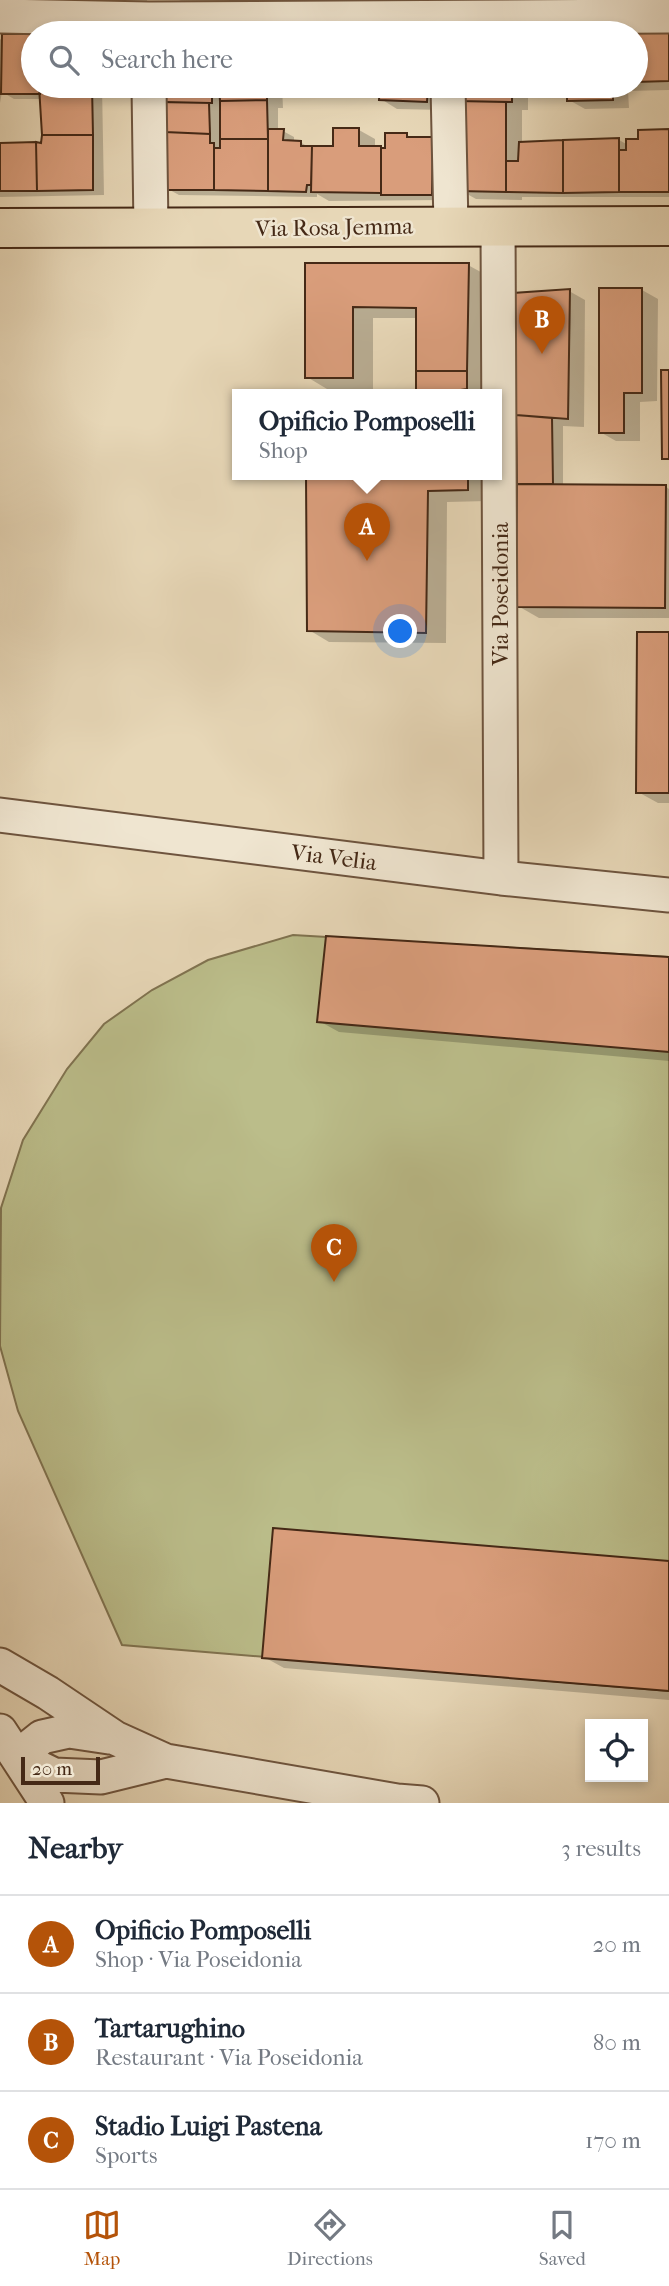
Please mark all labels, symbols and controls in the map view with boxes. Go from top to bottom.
search box [21,21,648,98]
icon: search [45,41,83,79]
text: Search here [101,44,233,75]
street label: Via Rosa Jemma [254,213,413,242]
pin: B [519,296,565,354]
popup [232,389,502,480]
text: Opificio Pomposelli [259,406,475,437]
text: Shop [259,437,308,464]
pin: A [344,503,390,561]
street label: Via Poseidonia [487,522,514,667]
your location [383,614,417,648]
street label: Via Velia [289,839,379,876]
pin: C [311,1224,357,1282]
map controls [585,1719,648,1782]
button: locate [585,1719,648,1782]
scale bar [21,1754,100,1786]
text: 20 m [32,1758,72,1780]
text: Nearby [28,1831,123,1866]
text: 3 results [561,1835,641,1862]
text: Opificio Pomposelli [95,1915,311,1946]
text: A [44,1931,58,1958]
text: 20 m [592,1931,641,1958]
text: Shop · Via Poseidonia [95,1946,302,1973]
text: Tartarughino [95,2013,245,2044]
text: B [44,2029,58,2056]
text: 80 m [593,2029,641,2056]
text: Restaurant · Via Poseidonia [95,2044,363,2071]
text: Stadio Luigi Pastena [95,2111,322,2142]
text: C [43,2127,59,2154]
text: 170 m [585,2127,641,2154]
text: Sports [95,2142,157,2169]
tab: Map [83,2206,121,2270]
tab: Directions [287,2206,373,2270]
tab: Saved [539,2206,586,2270]

